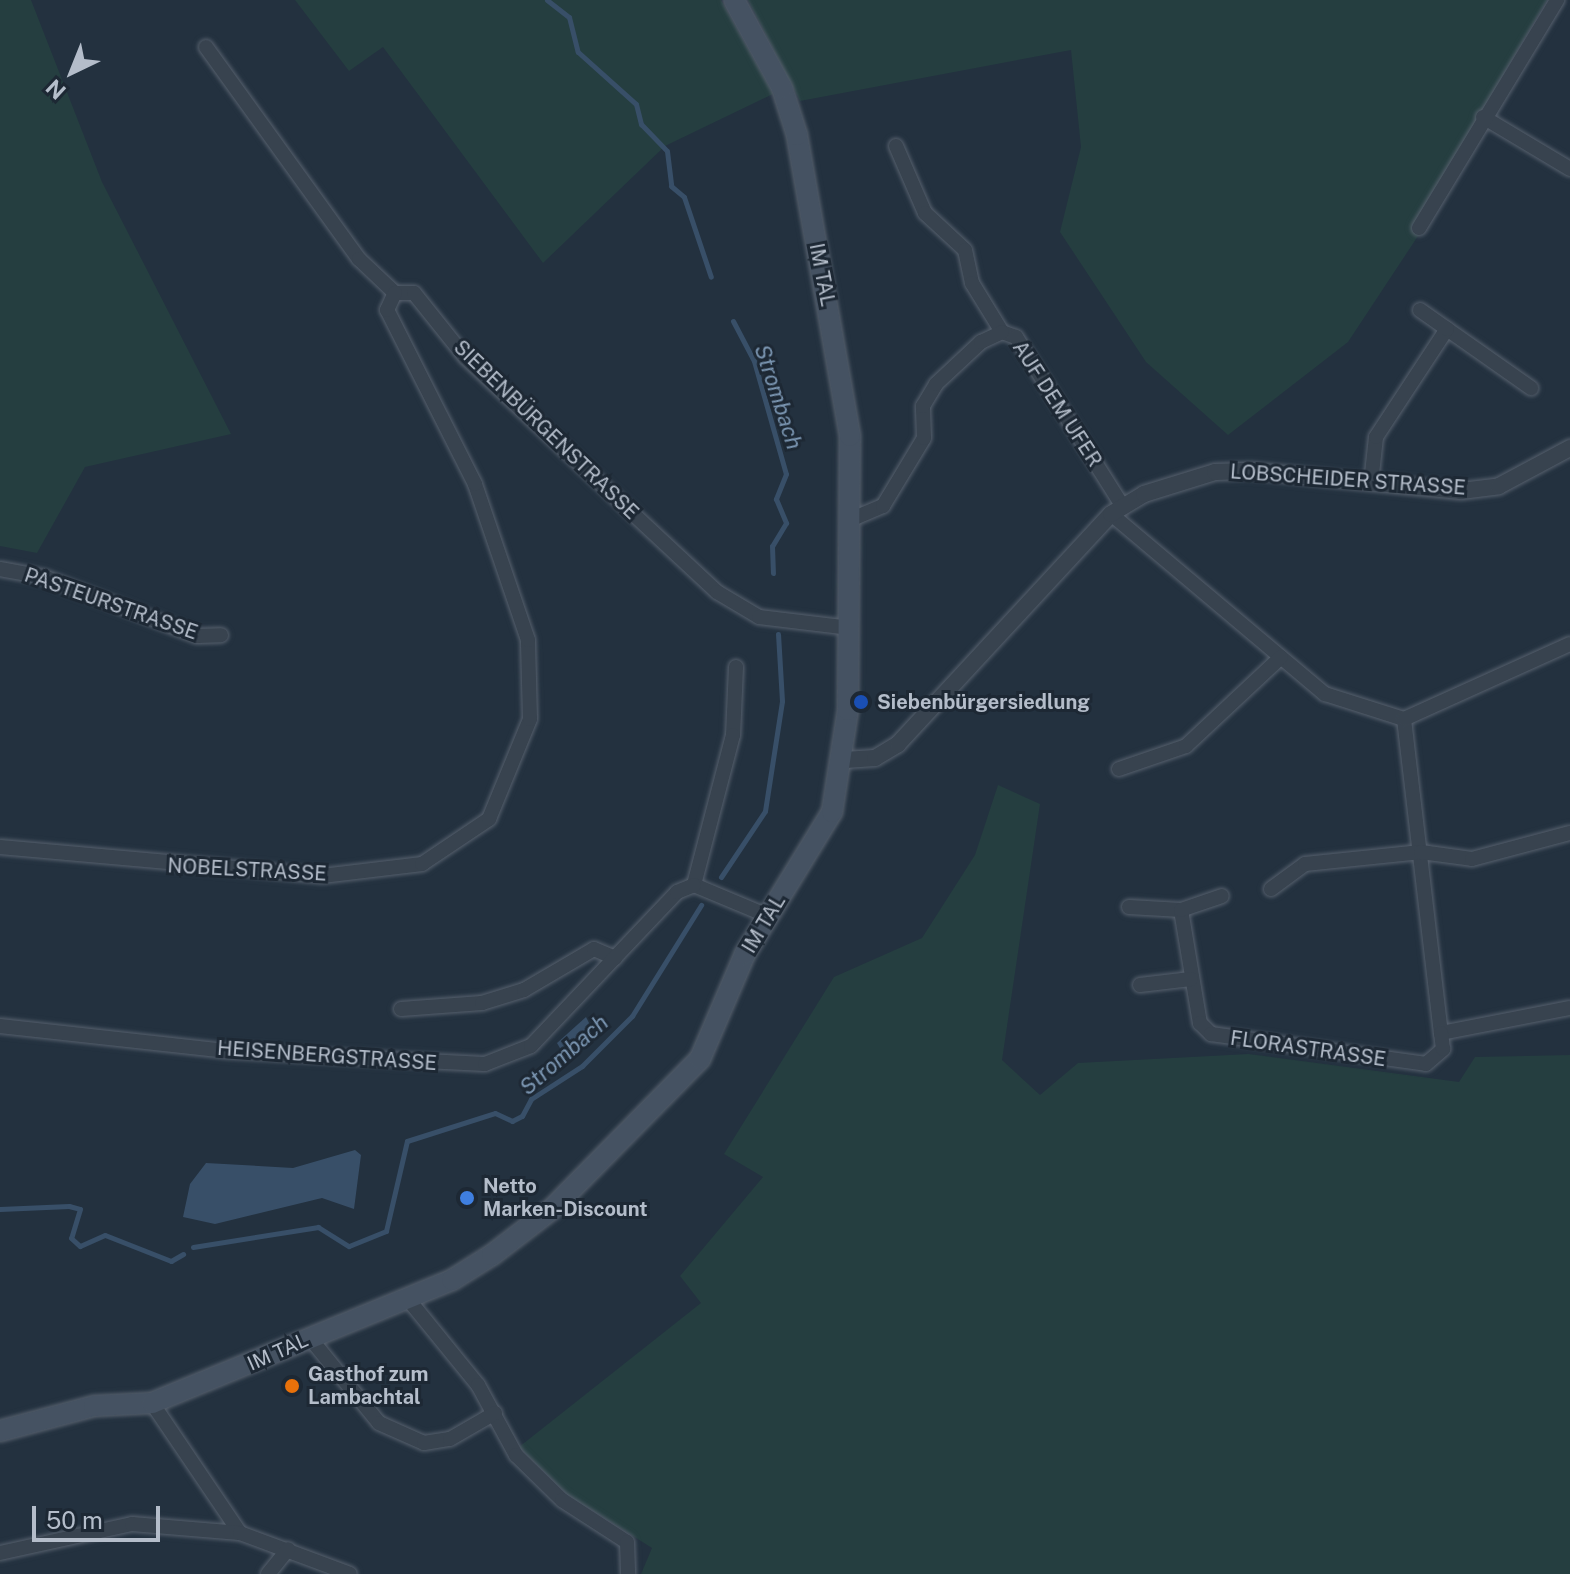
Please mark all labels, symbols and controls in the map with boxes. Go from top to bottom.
north arrow [32,32,112,112]
text: N [40,74,71,105]
street label: IM TAL [804,241,840,309]
street label: SIEBENBÜRGENSTRASSE [449,335,643,525]
street label: AUF DEM UFER [1007,337,1107,471]
water label: Strombach [749,341,807,453]
street label: LOBSCHEIDER STRASSE [1229,460,1467,500]
street label: PASTEURSTRASSE [21,563,201,645]
place label: Siebenbürgersiedlung [877,690,1090,714]
marker: Siebenbürgersiedlung [852,693,870,711]
street label: NOBELSTRASSE [167,854,327,886]
street label: IM TAL [737,890,791,958]
water label: Strombach [514,1009,614,1101]
street label: FLORASTRASSE [1229,1026,1387,1072]
street label: HEISENBERGSTRASSE [216,1036,438,1076]
place label: Netto Marken-Discount [483,1174,648,1221]
marker: Netto Marken-Discount [458,1189,476,1207]
street label: IM TAL [244,1328,312,1376]
place label: Gasthof zum Lambachtal [308,1362,428,1409]
marker: Gasthof zum Lambachtal [283,1377,301,1395]
scale bar [36,1490,164,1540]
text: 50 m [46,1506,103,1534]

